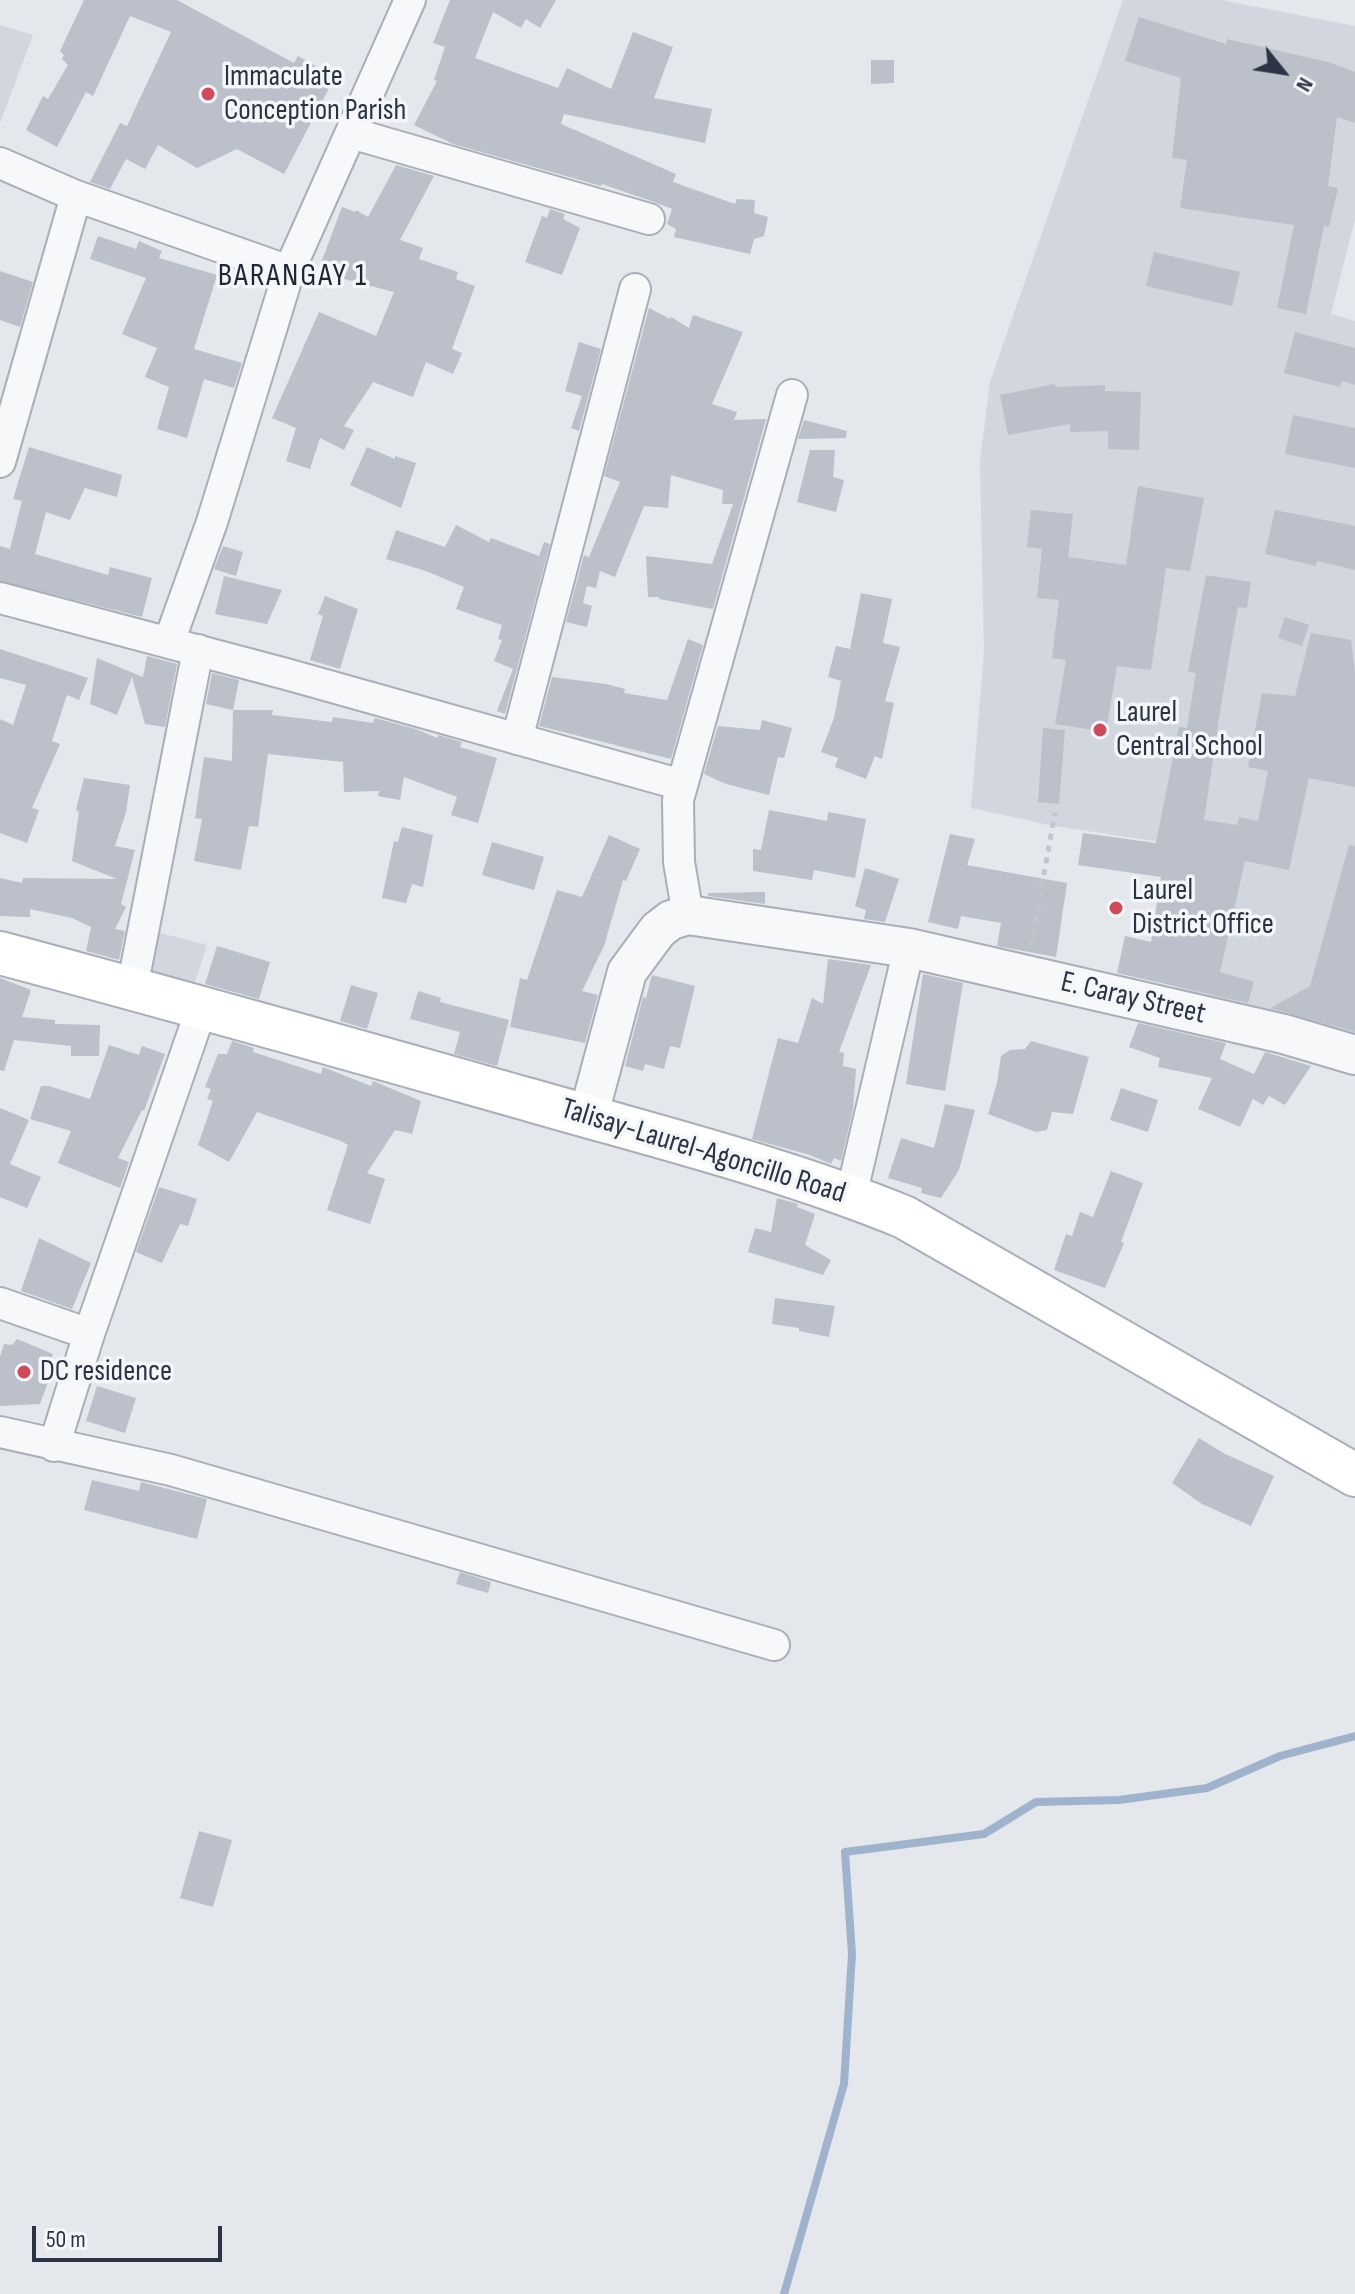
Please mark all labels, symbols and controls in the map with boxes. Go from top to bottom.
north arrow [1243,32,1323,112]
place label: Immaculate Conception Parish [224,59,406,130]
text: N [1290,72,1319,96]
marker: Immaculate Conception Parish [199,85,217,103]
district label: BARANGAY 1 [218,258,368,296]
place label: Laurel Central School [1116,695,1263,766]
marker: Laurel Central School [1091,721,1109,739]
place label: Laurel District Office [1132,873,1274,944]
marker: Laurel District Office [1107,899,1125,917]
street label: E. Caray Street [1057,965,1209,1033]
street label: Talisay-Laurel-Agoncillo Road [556,1092,850,1212]
place label: DC residence [40,1354,172,1390]
marker: DC residence [15,1363,33,1381]
scale bar [36,2210,226,2260]
text: 50 m [46,2225,86,2254]

